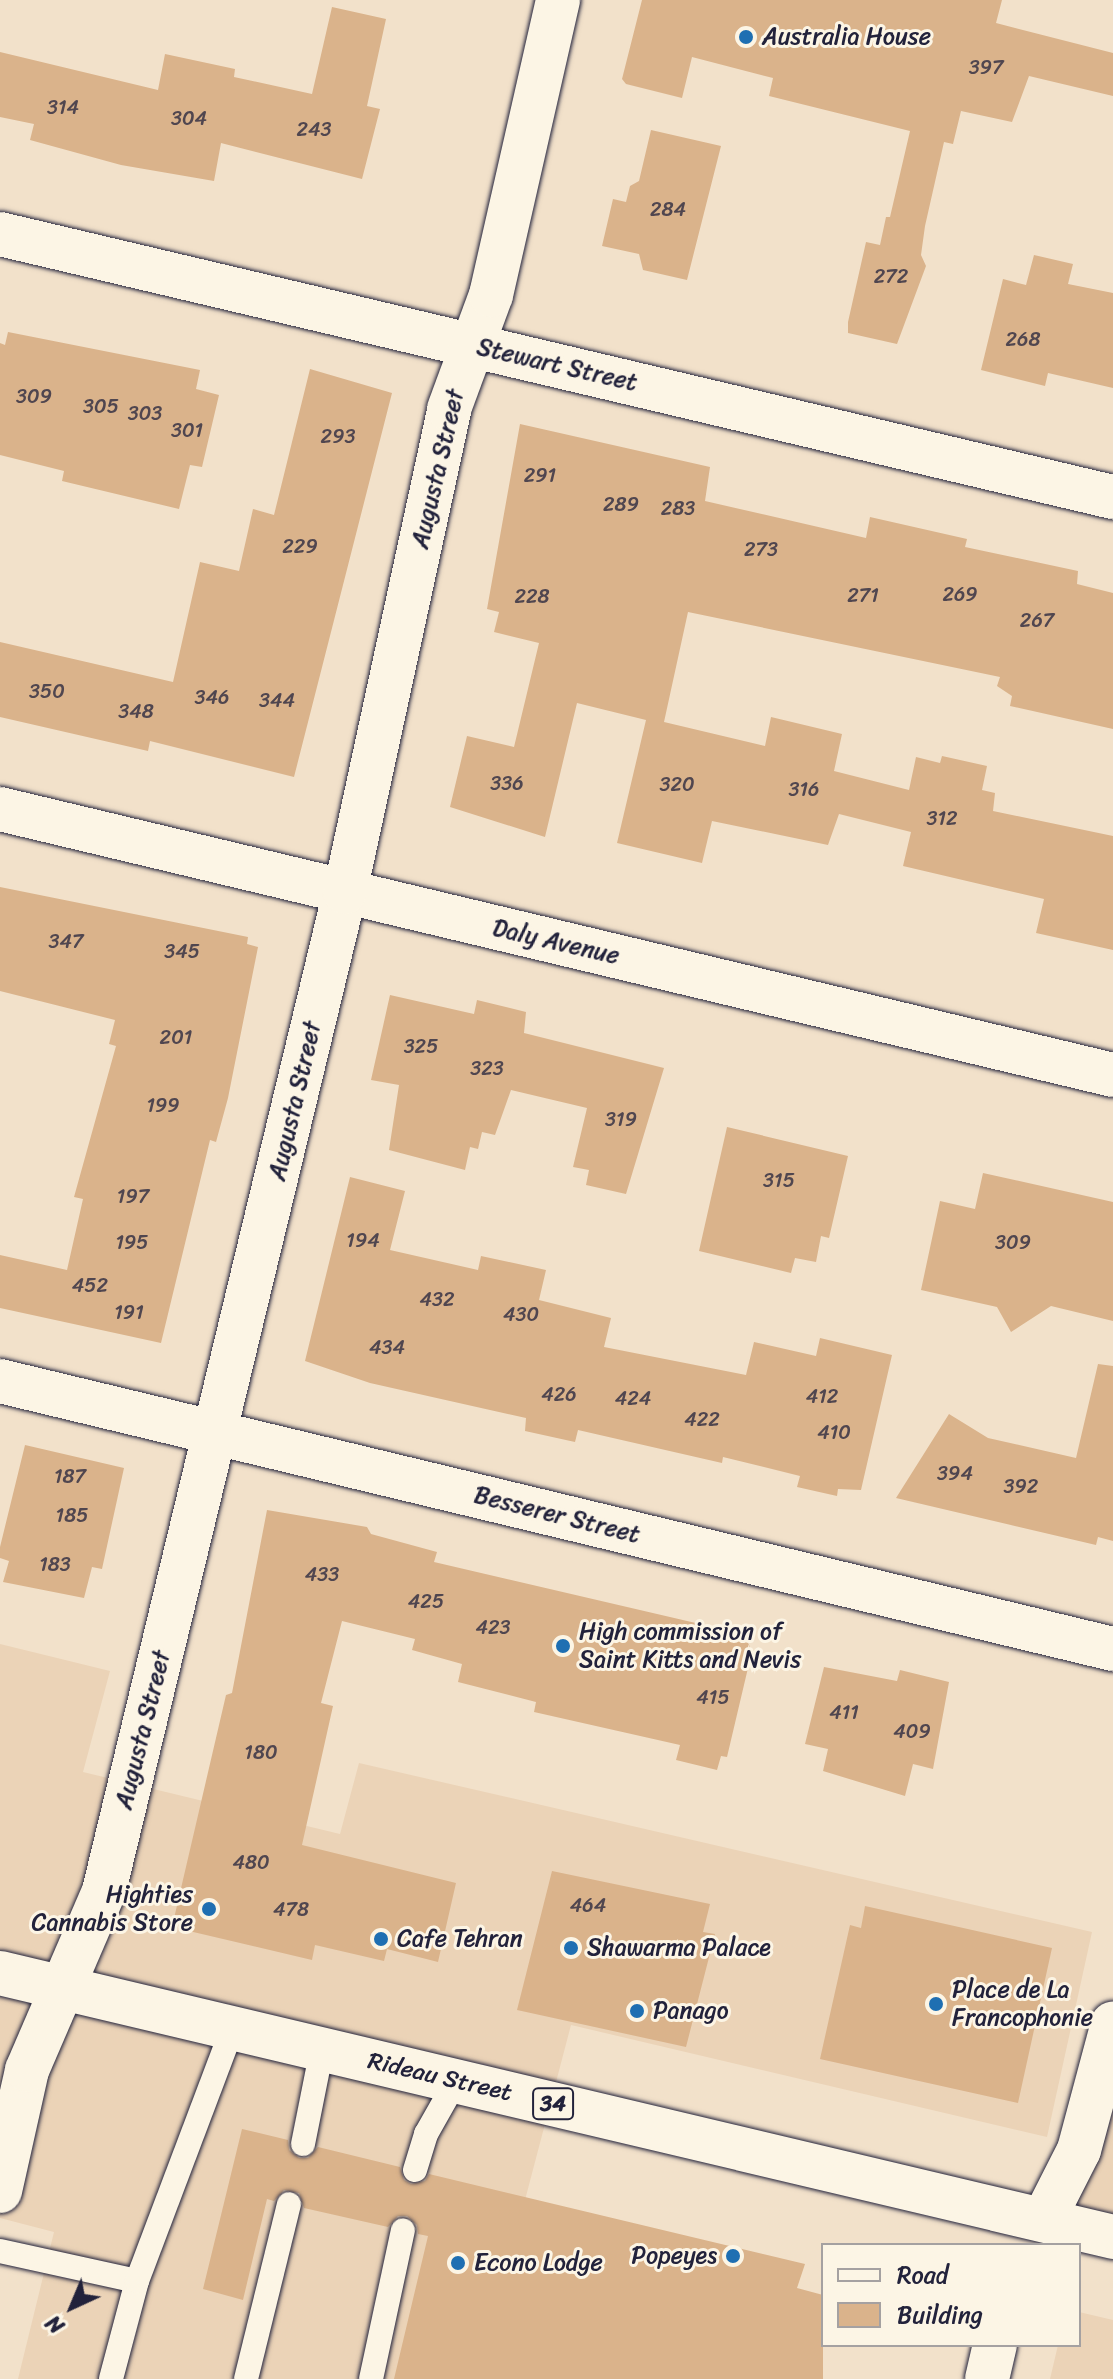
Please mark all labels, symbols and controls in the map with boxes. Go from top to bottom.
place label: Australia House [762,23,930,51]
marker: Australia House [737,28,755,46]
house number: 397 [969,55,1003,79]
house number: 314 [47,95,79,119]
house number: 304 [171,106,207,130]
house number: 243 [296,117,332,141]
house number: 284 [650,197,686,221]
house number: 272 [874,264,908,288]
house number: 268 [1006,327,1040,351]
street label: Stewart Street [474,333,640,397]
house number: 309 [16,384,52,408]
street label: Augusta Street [406,387,470,551]
house number: 305 [83,394,119,418]
house number: 303 [128,401,162,425]
house number: 301 [171,418,203,442]
house number: 293 [321,424,355,448]
house number: 291 [524,463,556,487]
house number: 289 [603,492,639,516]
house number: 283 [661,496,695,520]
house number: 229 [282,534,318,558]
house number: 273 [744,537,778,561]
house number: 269 [942,582,978,606]
house number: 271 [847,583,879,607]
house number: 228 [514,584,550,608]
house number: 267 [1020,608,1054,632]
house number: 350 [29,679,65,703]
house number: 346 [195,685,229,709]
house number: 344 [259,688,295,712]
house number: 348 [118,699,154,723]
house number: 336 [490,771,524,795]
house number: 320 [659,772,695,796]
house number: 316 [789,777,819,801]
house number: 312 [926,806,958,830]
street label: Daly Avenue [490,914,622,970]
house number: 347 [49,929,83,953]
house number: 345 [164,939,200,963]
street label: Augusta Street [263,1019,327,1183]
house number: 201 [160,1025,192,1049]
house number: 325 [404,1034,438,1058]
house number: 323 [470,1056,504,1080]
house number: 199 [146,1093,180,1117]
house number: 319 [605,1107,637,1131]
house number: 315 [763,1168,795,1192]
house number: 197 [117,1184,149,1208]
house number: 194 [346,1228,380,1252]
house number: 195 [115,1230,149,1254]
house number: 309 [995,1230,1031,1254]
house number: 452 [72,1273,108,1297]
house number: 432 [419,1287,455,1311]
house number: 191 [114,1300,144,1324]
house number: 430 [503,1302,539,1326]
house number: 434 [369,1335,405,1359]
house number: 426 [541,1382,577,1406]
house number: 412 [806,1384,838,1408]
house number: 424 [615,1386,651,1410]
house number: 422 [684,1407,720,1431]
house number: 410 [817,1420,851,1444]
house number: 394 [937,1461,973,1485]
house number: 187 [54,1464,86,1488]
house number: 392 [1004,1474,1038,1498]
street label: Besserer Street [471,1481,643,1549]
house number: 185 [56,1503,88,1527]
house number: 183 [39,1552,71,1576]
house number: 433 [305,1562,339,1586]
house number: 425 [408,1589,444,1613]
house number: 423 [475,1615,511,1639]
place label: High commission of Saint Kitts and Nevis [579,1618,802,1674]
marker: High commission of Saint Kitts and Nevis [554,1637,572,1655]
street label: Augusta Street [109,1648,177,1812]
house number: 415 [696,1685,730,1709]
house number: 411 [829,1700,859,1724]
house number: 409 [893,1719,931,1743]
house number: 180 [244,1740,278,1764]
house number: 480 [232,1850,270,1874]
place label: Highties Cannabis Store [31,1881,193,1937]
house number: 464 [570,1893,606,1917]
house number: 478 [273,1897,309,1921]
marker: Highties Cannabis Store [200,1900,218,1918]
place label: Cafe Tehran [397,1925,524,1953]
marker: Cafe Tehran [372,1930,390,1948]
place label: Shawarma Palace [587,1934,771,1962]
marker: Shawarma Palace [562,1939,580,1957]
place label: Place de La Francophonie [952,1976,1093,2032]
marker: Place de La Francophonie [927,1995,945,2013]
place label: Panago [653,1997,729,2025]
marker: Panago [628,2002,646,2020]
street label: Rideau Street [365,2046,515,2108]
road number: 34 [531,2086,575,2122]
place label: Popeyes [631,2242,717,2270]
legend [821,2243,1081,2347]
marker: Popeyes [724,2247,742,2265]
place label: Econo Lodge [474,2249,603,2277]
marker: Econo Lodge [449,2254,467,2272]
text: Road [897,2254,948,2296]
north arrow [32,2267,112,2347]
text: Building [897,2294,983,2336]
text: N [36,2305,74,2344]

